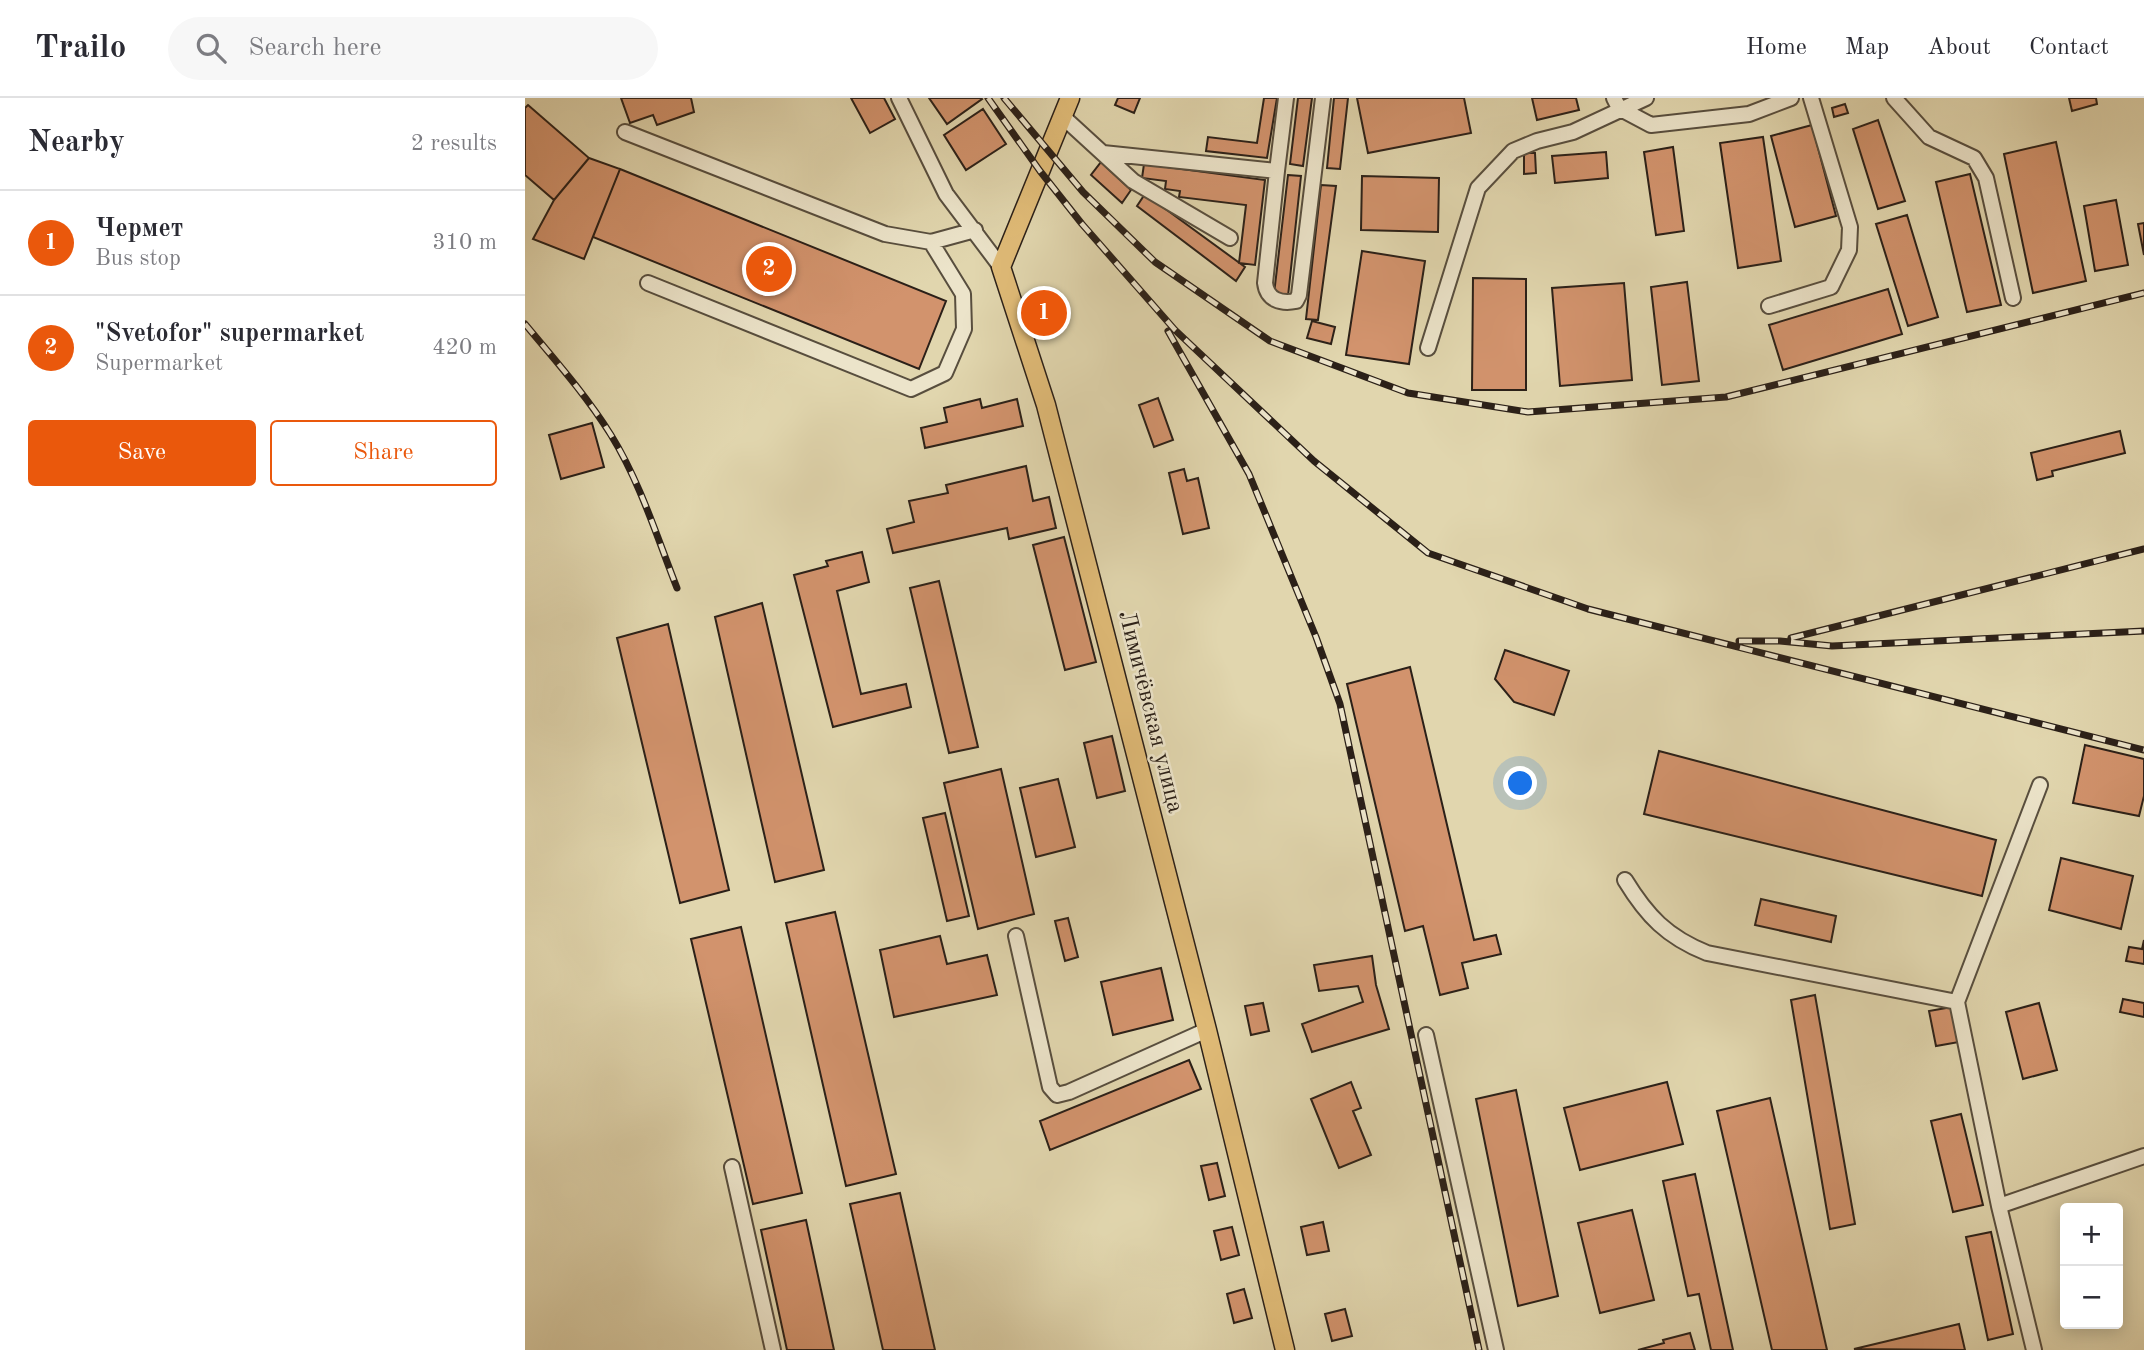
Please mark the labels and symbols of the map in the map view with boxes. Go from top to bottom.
pin: 2 [746,243,792,295]
pin: 1 [1021,287,1067,339]
street label: Лимичёвская улица [1113,608,1187,816]
your location [1503,766,1537,800]

